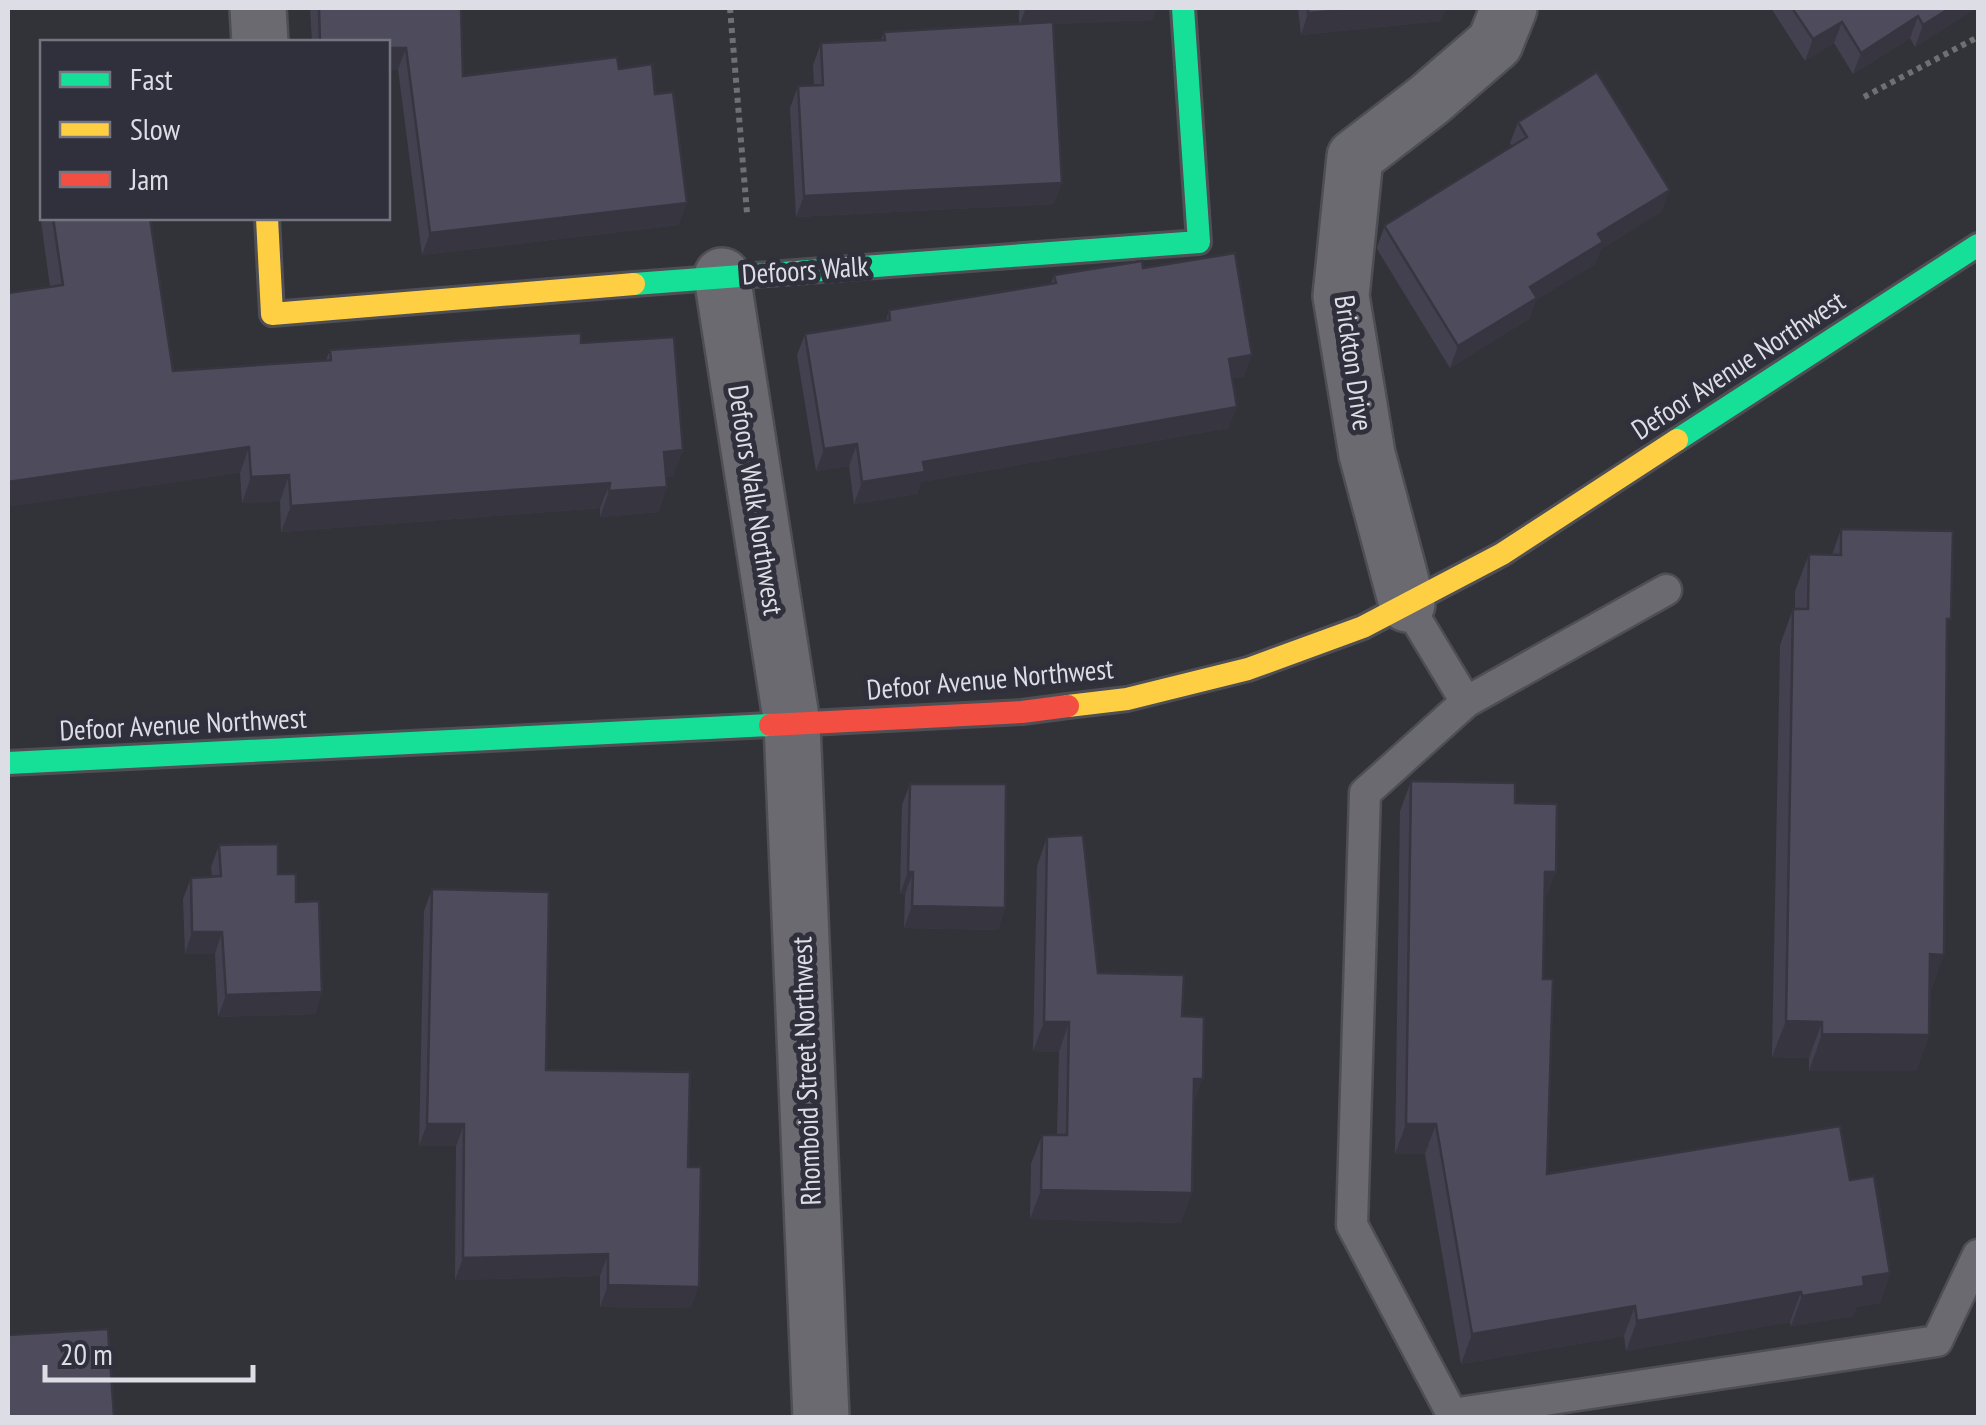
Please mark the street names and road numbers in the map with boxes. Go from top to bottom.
street label: Defoors Walk [741,247,869,292]
street label: Defoor Avenue Northwest [1624,281,1852,448]
street label: Brickton Drive [1327,293,1382,433]
street label: Defoors Walk Northwest [720,382,793,618]
street label: Defoor Avenue Northwest [865,649,1115,708]
street label: Defoor Avenue Northwest [58,699,308,748]
street label: Rhomboid Street Northwest [782,936,829,1206]

